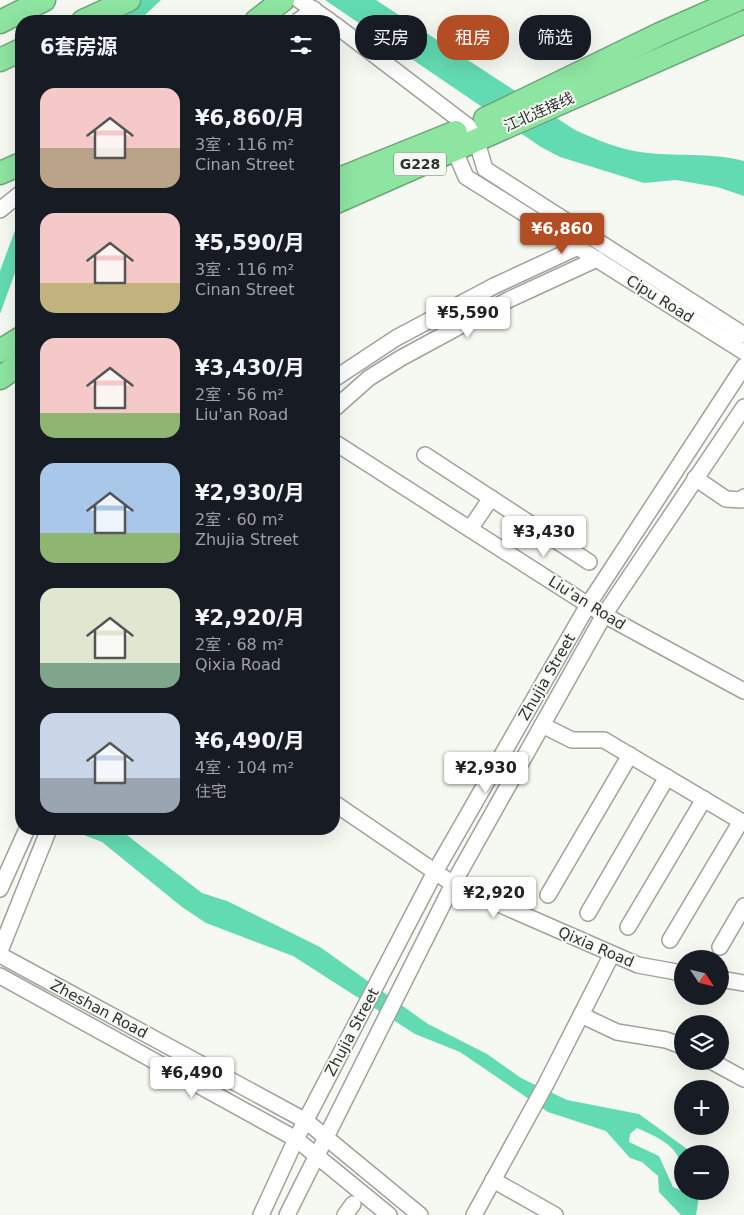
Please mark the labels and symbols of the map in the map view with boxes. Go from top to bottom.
street label: 江北连接线 [501,89,577,135]
road number: G228 [394,152,446,175]
pin: ¥6,860 [521,212,603,255]
street label: Cipu Road [623,271,697,327]
pin: ¥5,590 [427,296,509,339]
pin: ¥3,430 [503,516,585,558]
street label: Liu'an Road [545,572,629,634]
street label: Zhujia Street [515,630,579,724]
pin: ¥2,930 [445,752,527,794]
pin: ¥2,920 [453,876,535,919]
street label: Qixia Road [555,923,637,971]
north arrow [674,950,729,1005]
street label: Zheshan Road [47,976,151,1042]
street label: Zhujia Street [321,985,383,1079]
pin: ¥6,490 [151,1056,233,1099]

